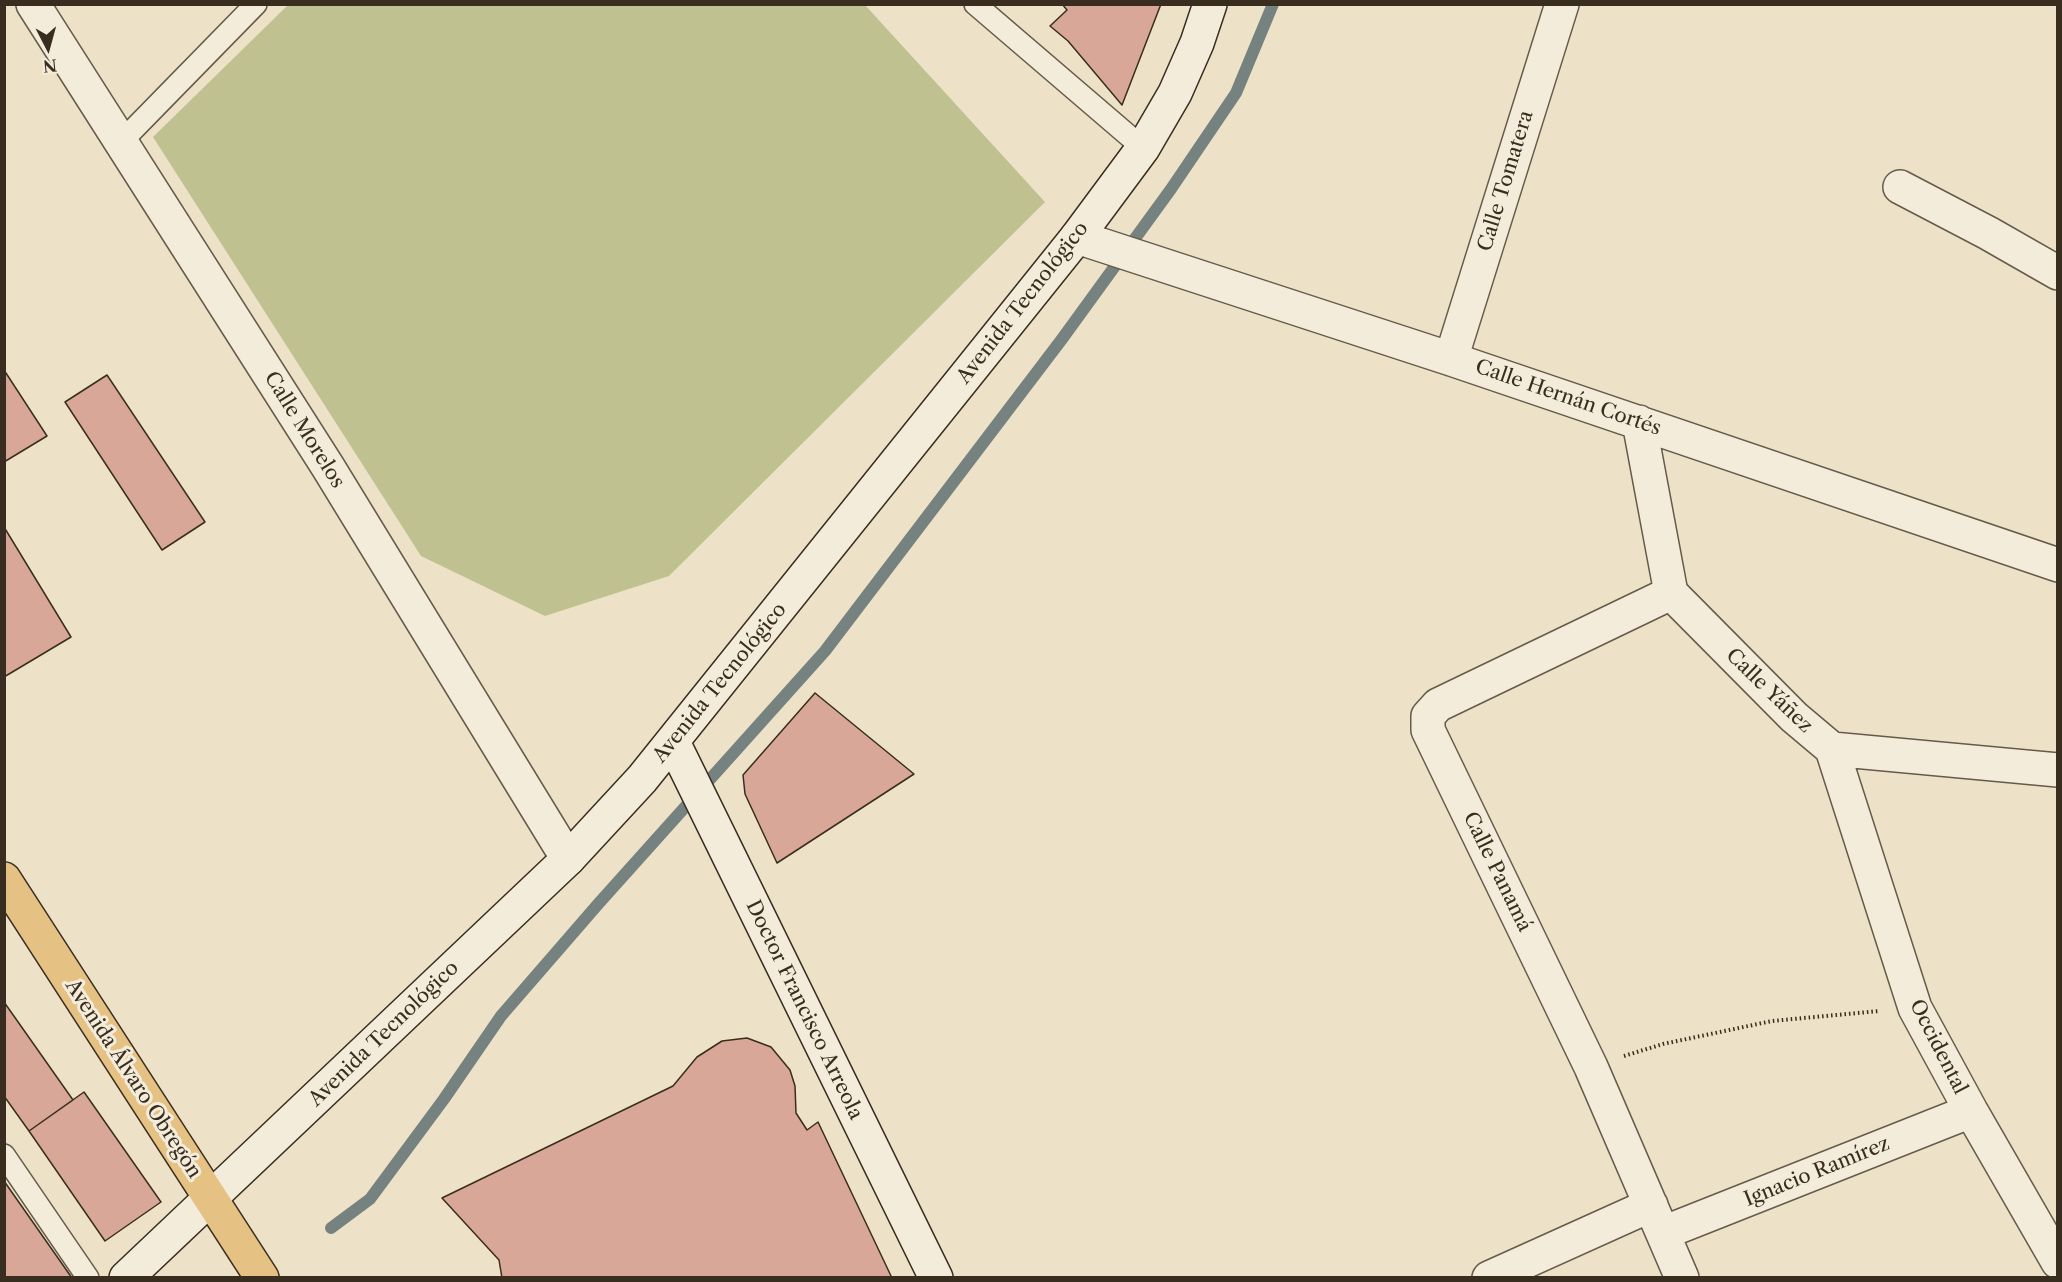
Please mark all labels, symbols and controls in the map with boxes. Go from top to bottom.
north arrow [18,18,78,78]
text: N [42,55,58,77]
street label: Calle Tomatera [1473,108,1539,254]
street label: Avenida Tecnológico [952,217,1094,389]
street label: Calle Hernán Cortés [1472,355,1664,441]
street label: Calle Morelos [259,367,349,493]
street label: Avenida Tecnológico [648,598,792,768]
street label: Calle Yáñez [1721,644,1817,738]
street label: Calle Panamá [1458,808,1536,936]
street label: Doctor Francisco Arreola [740,896,868,1124]
street label: Avenida Tecnológico [304,956,464,1112]
street label: Avenida Álvaro Obregón [60,975,206,1183]
street label: Occidental [1904,996,1972,1098]
street label: Ignacio Ramírez [1741,1132,1893,1212]

